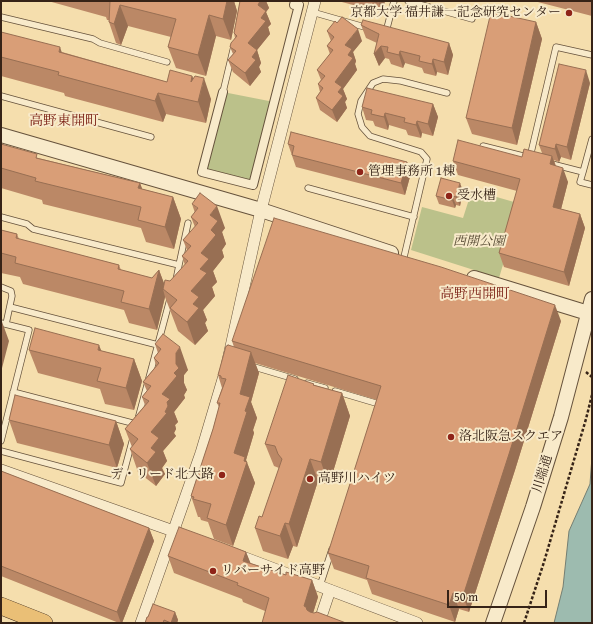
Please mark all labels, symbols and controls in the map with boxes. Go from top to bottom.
place label: 京都大学 福井謙一記念研究センター [350,5,561,21]
marker: 京都大学 福井謙一記念研究センター [564,8,574,18]
district label: 高野東開町 [29,113,99,129]
place label: 管理事務所 1棟 [368,164,455,180]
marker: 管理事務所 1棟 [355,167,365,177]
place label: 受水槽 [457,188,496,204]
marker: 受水槽 [444,191,454,201]
park label: 西開公園 [453,234,505,250]
district label: 高野西開町 [440,286,510,302]
place label: 洛北阪急スクエア [459,429,563,445]
marker: 洛北阪急スクエア [446,432,456,442]
street label: 川端通 [530,453,556,495]
place label: デ・リード北大路 [110,467,214,483]
marker: デ・リード北大路 [217,470,227,480]
place label: 高野川ハイツ [318,471,396,487]
marker: 高野川ハイツ [305,474,315,484]
place label: リバーサイド高野 [221,563,325,579]
marker: リバーサイド高野 [208,566,218,576]
scale bar [449,582,549,608]
text: 50 m [454,588,478,605]

